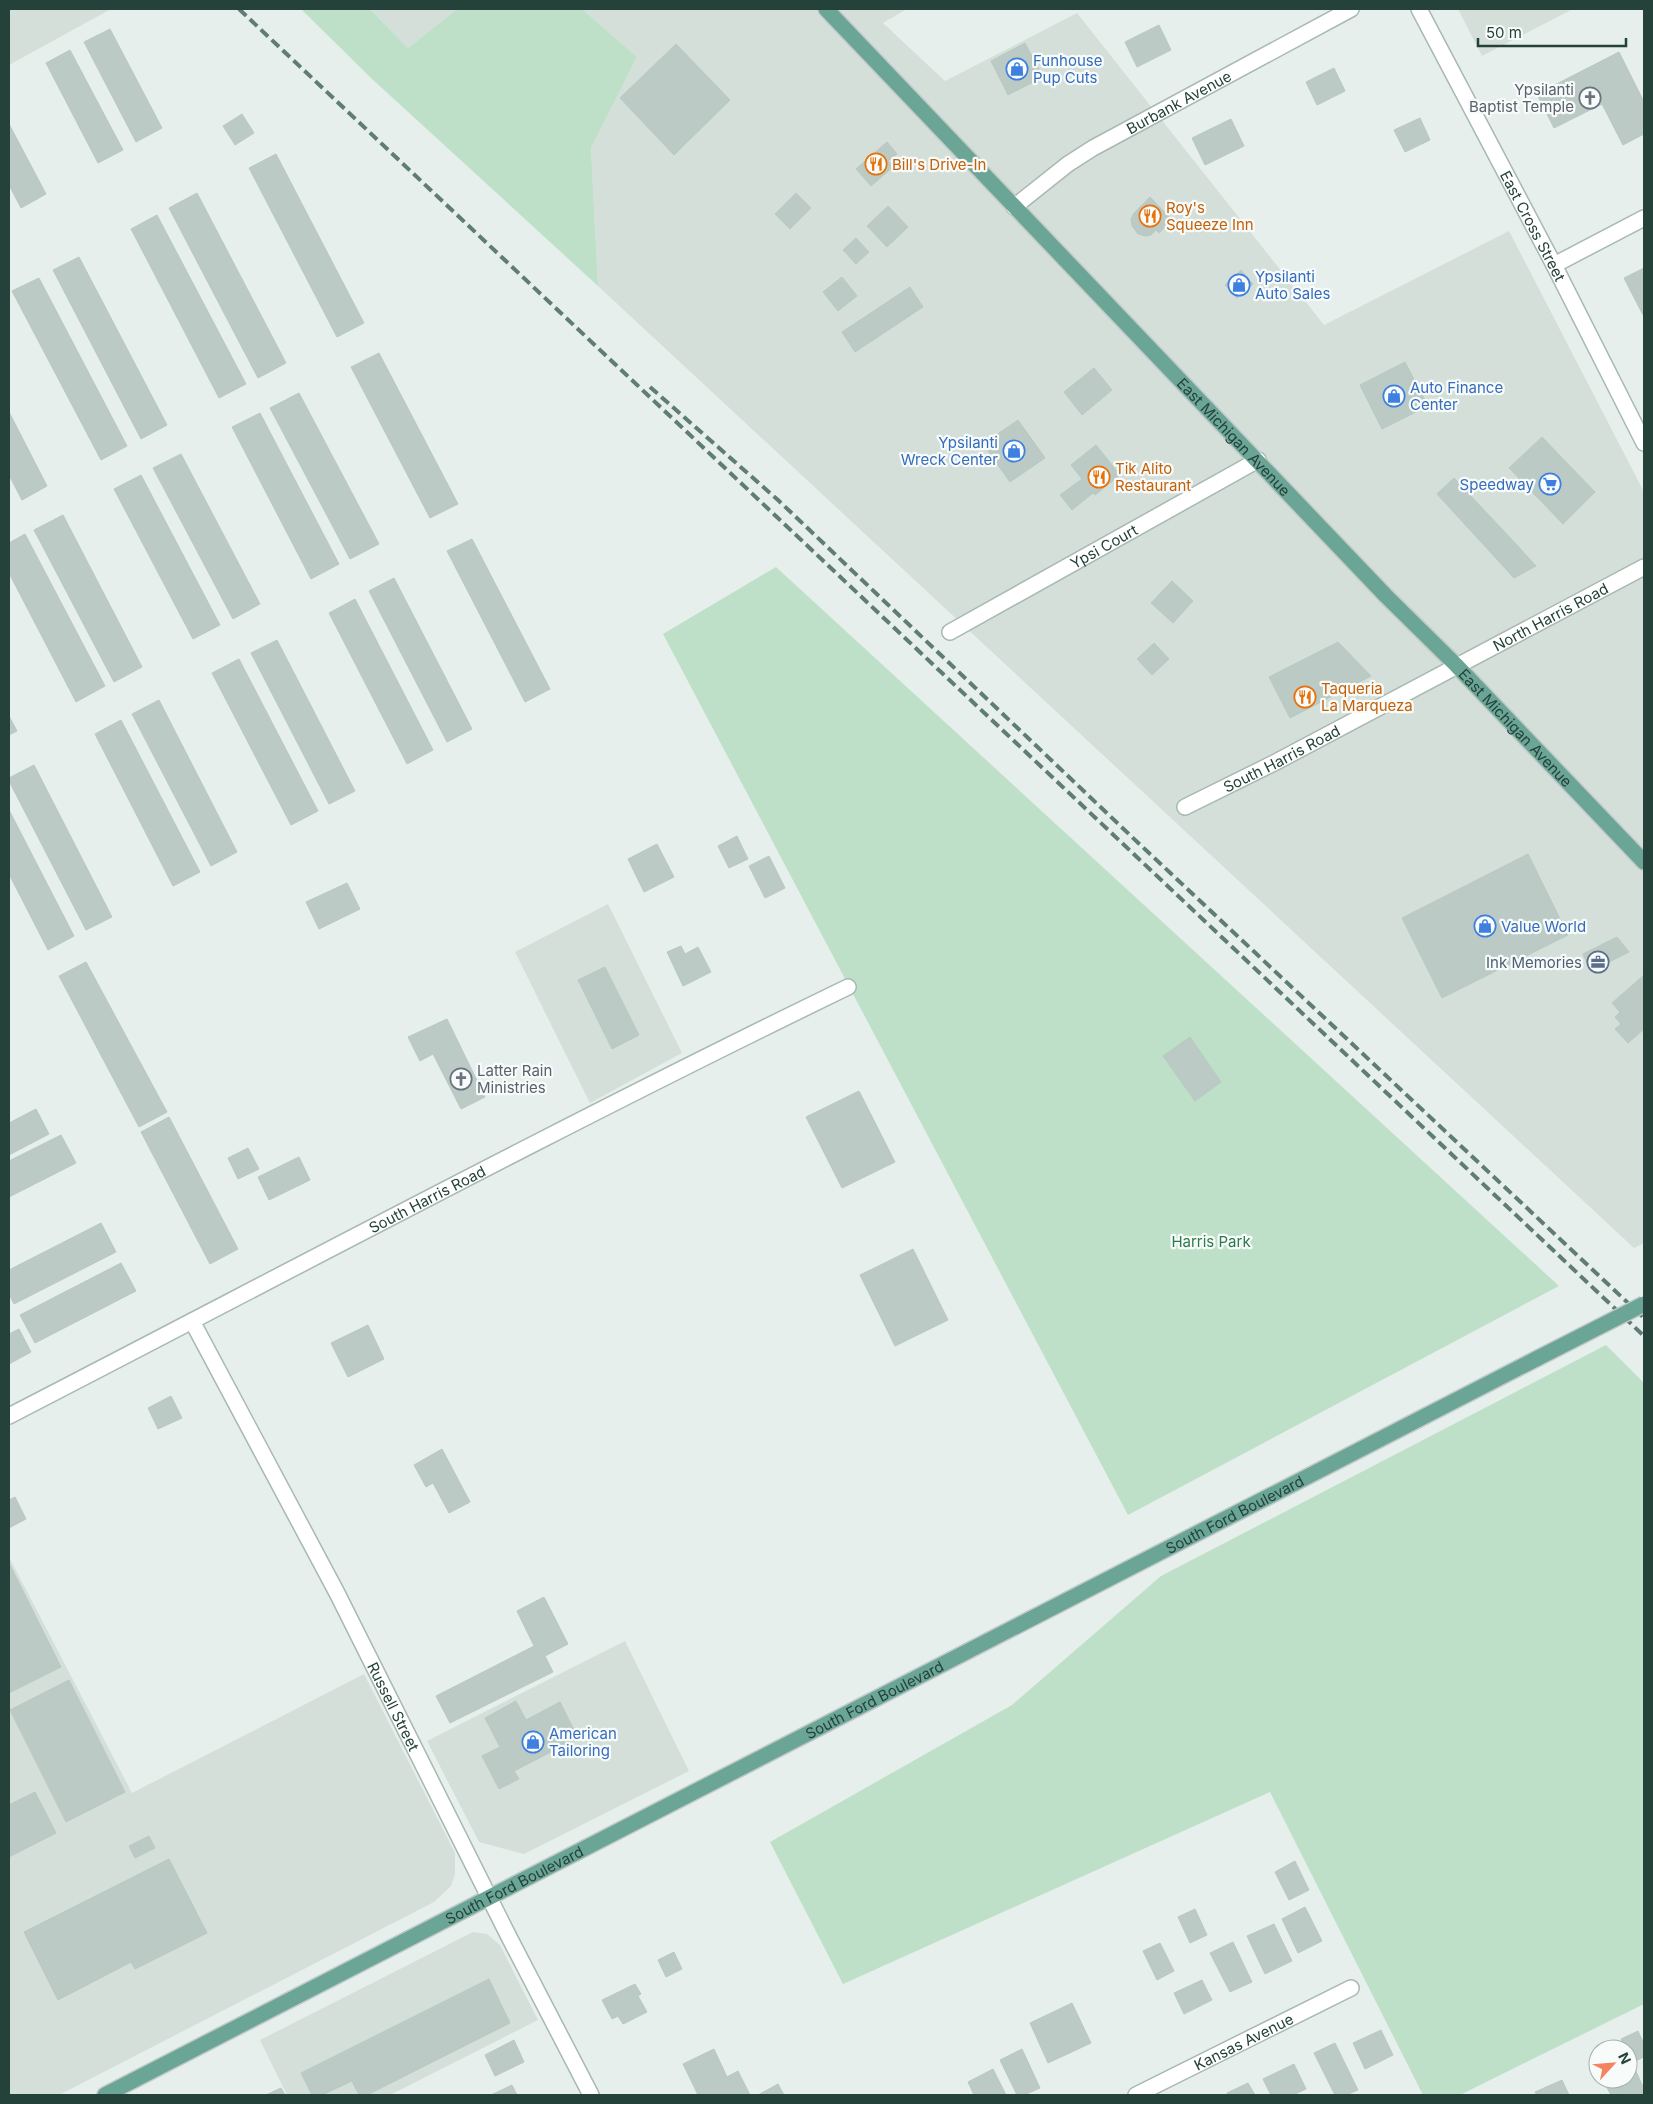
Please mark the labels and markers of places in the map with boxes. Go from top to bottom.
place label: Funhouse Pup Cuts [1033,51,1102,87]
shop icon: Funhouse Pup Cuts [1005,57,1029,81]
place label: Ypsilanti Baptist Temple [1469,80,1574,116]
church icon: Ypsilanti Baptist Temple [1578,86,1602,110]
restaurant icon: Bill's Drive-In [864,152,888,176]
place label: Bill's Drive-In [892,155,986,174]
place label: Roy's Squeeze Inn [1166,198,1254,234]
restaurant icon: Roy's Squeeze Inn [1138,204,1162,228]
place label: Ypsilanti Auto Sales [1255,267,1331,303]
shop icon: Ypsilanti Auto Sales [1227,273,1251,297]
place label: Auto Finance Center [1410,378,1503,414]
shop icon: Auto Finance Center [1382,384,1406,408]
place label: Ypsilanti Wreck Center [901,433,998,469]
shop icon: Ypsilanti Wreck Center [1002,439,1026,463]
place label: Tik Alito Restaurant [1115,459,1191,495]
restaurant icon: Tik Alito Restaurant [1087,465,1111,489]
supermarket icon: Speedway [1538,472,1562,496]
place label: Speedway [1460,475,1535,494]
place label: Taqueria La Marqueza [1321,679,1413,715]
restaurant icon: Taqueria La Marqueza [1293,685,1317,709]
shop icon: Value World [1473,914,1497,938]
place label: Value World [1501,917,1586,936]
office icon: Ink Memories [1586,950,1610,974]
place label: Ink Memories [1486,953,1582,972]
place label: Latter Rain Ministries [477,1061,552,1097]
church icon: Latter Rain Ministries [449,1067,473,1091]
place label: American Tailoring [549,1724,617,1760]
shop icon: American Tailoring [521,1730,545,1754]

